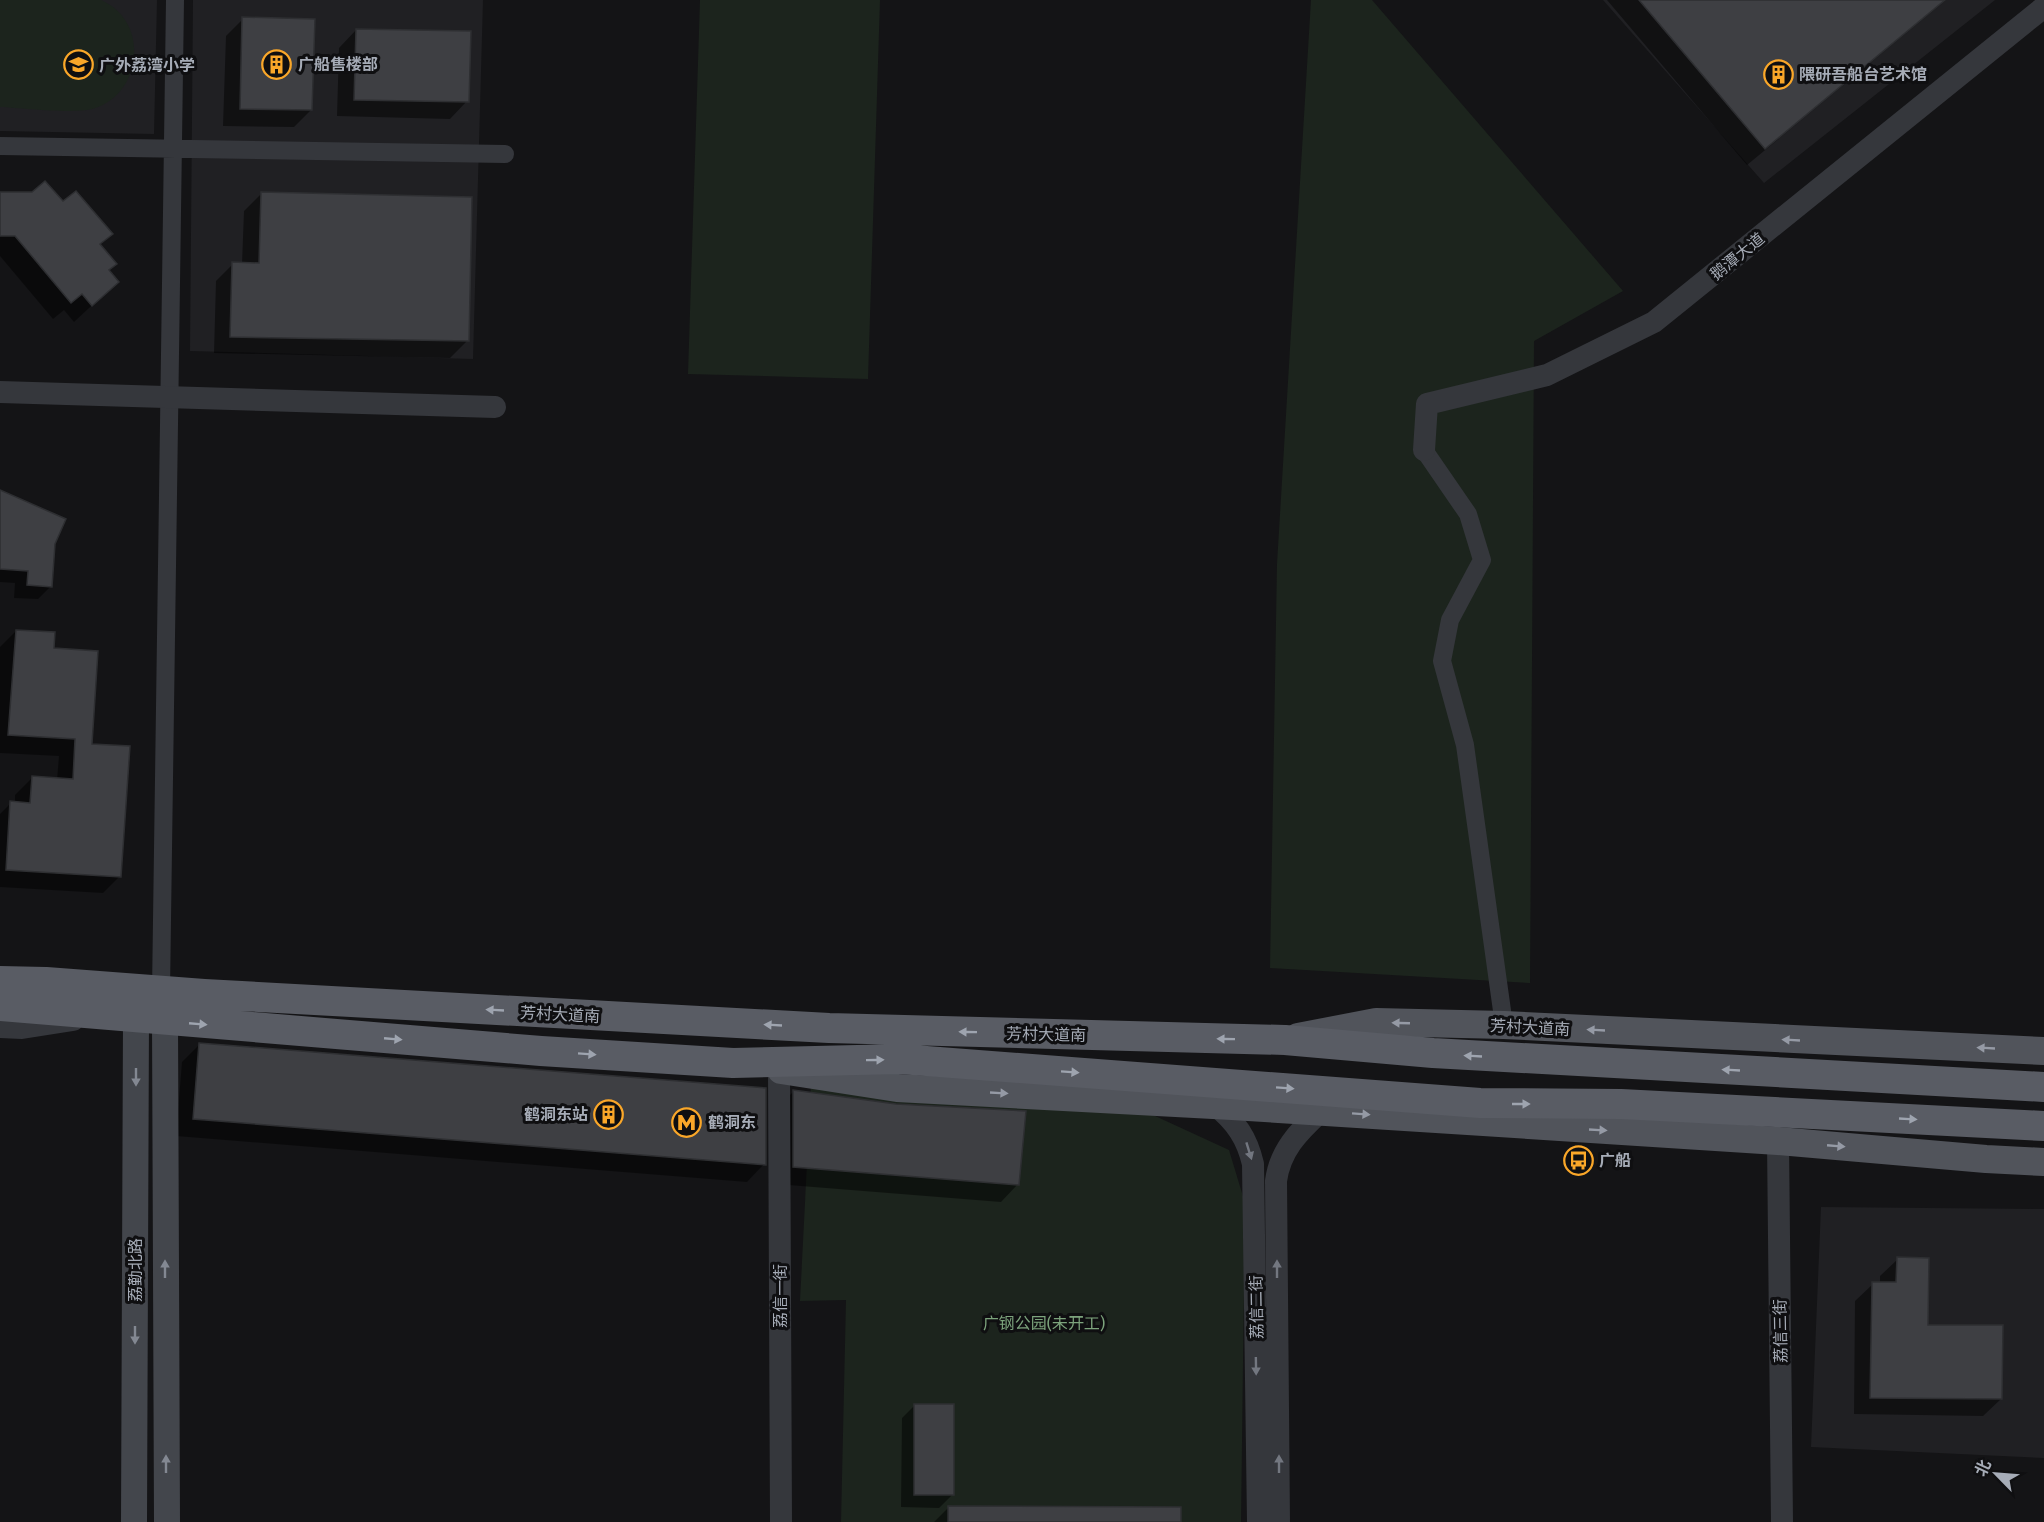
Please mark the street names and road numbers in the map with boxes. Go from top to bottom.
street label: 鹅潭大道 [1706,229,1768,284]
street label: 芳村大道南 [520,1003,600,1026]
street label: 芳村大道南 [1490,1016,1570,1039]
street label: 芳村大道南 [1006,1024,1086,1045]
street label: 荔勤北路 [126,1238,145,1302]
street label: 荔信一街 [771,1264,790,1328]
street label: 荔信二街 [1246,1275,1267,1339]
street label: 荔信三街 [1770,1299,1791,1363]

